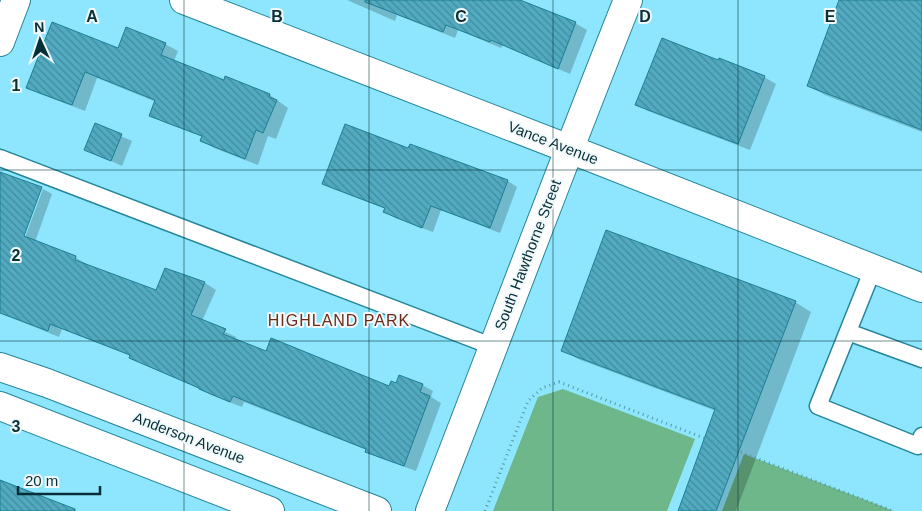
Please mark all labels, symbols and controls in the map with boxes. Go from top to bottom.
text: A [86,8,98,25]
text: B [271,8,283,25]
text: C [455,8,467,25]
text: D [639,8,651,25]
text: E [825,8,836,25]
north arrow [15,15,65,65]
text: N [34,19,45,35]
text: 1 [12,77,21,94]
street label: Vance Avenue [506,118,601,168]
street label: South Hawthorne Street [491,176,564,333]
text: 2 [12,247,21,264]
district label: HIGHLAND PARK [268,312,410,329]
street label: Anderson Avenue [131,408,247,467]
text: 3 [12,418,21,435]
scale bar [18,464,100,496]
text: 20 m [25,472,58,489]

